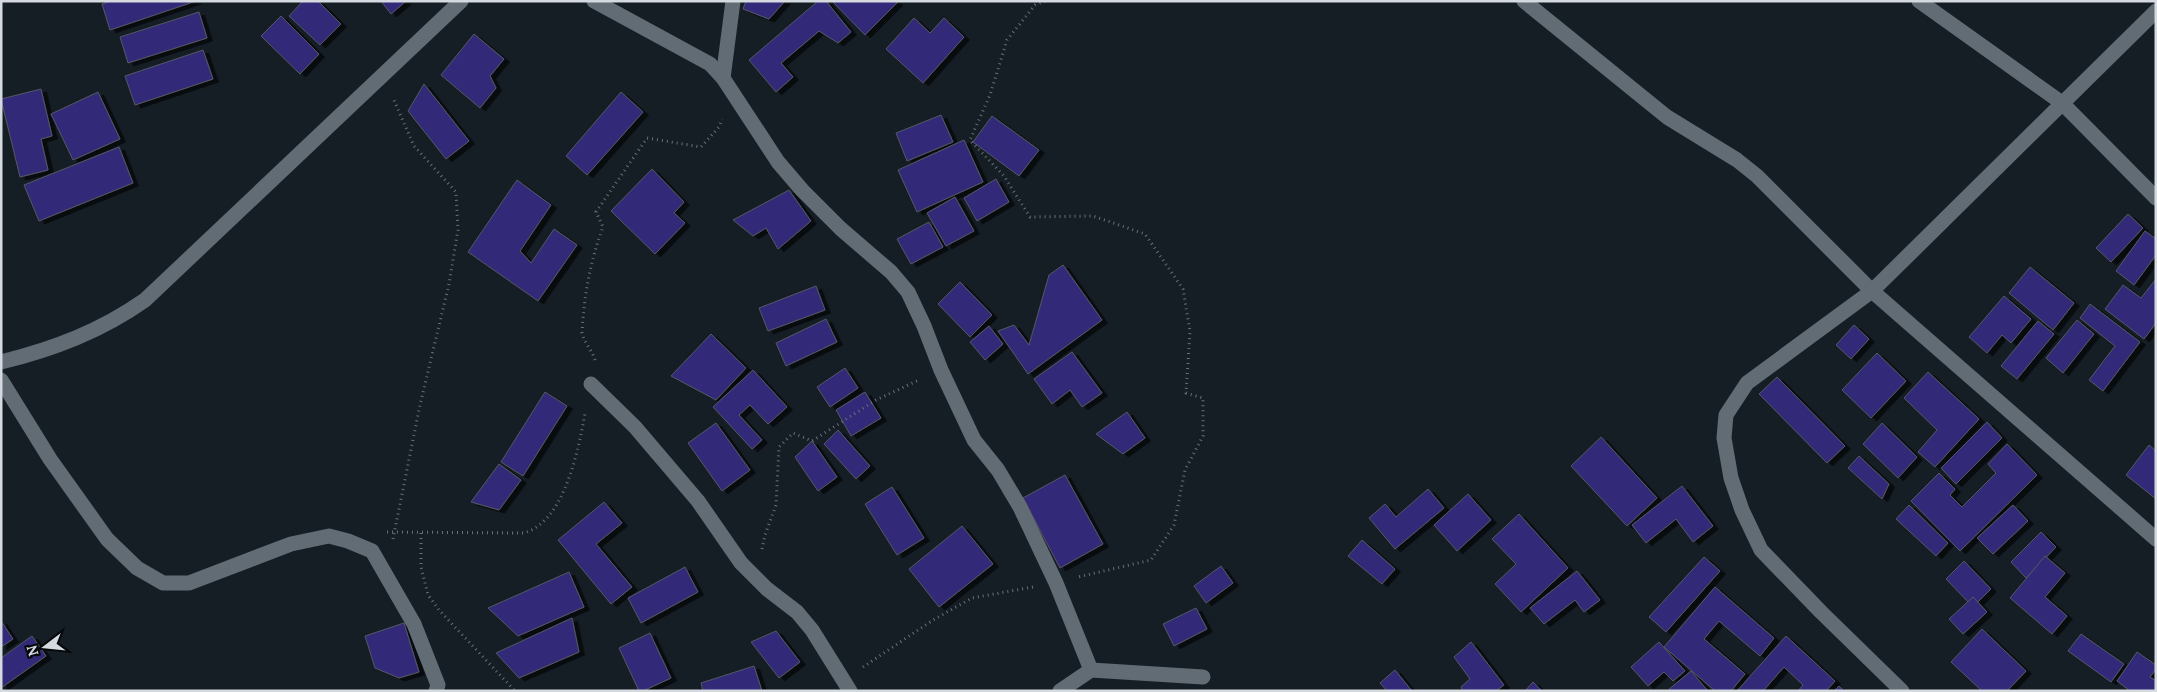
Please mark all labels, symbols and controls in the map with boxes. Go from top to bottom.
north arrow [20,622,70,672]
text: N [22,643,43,658]

